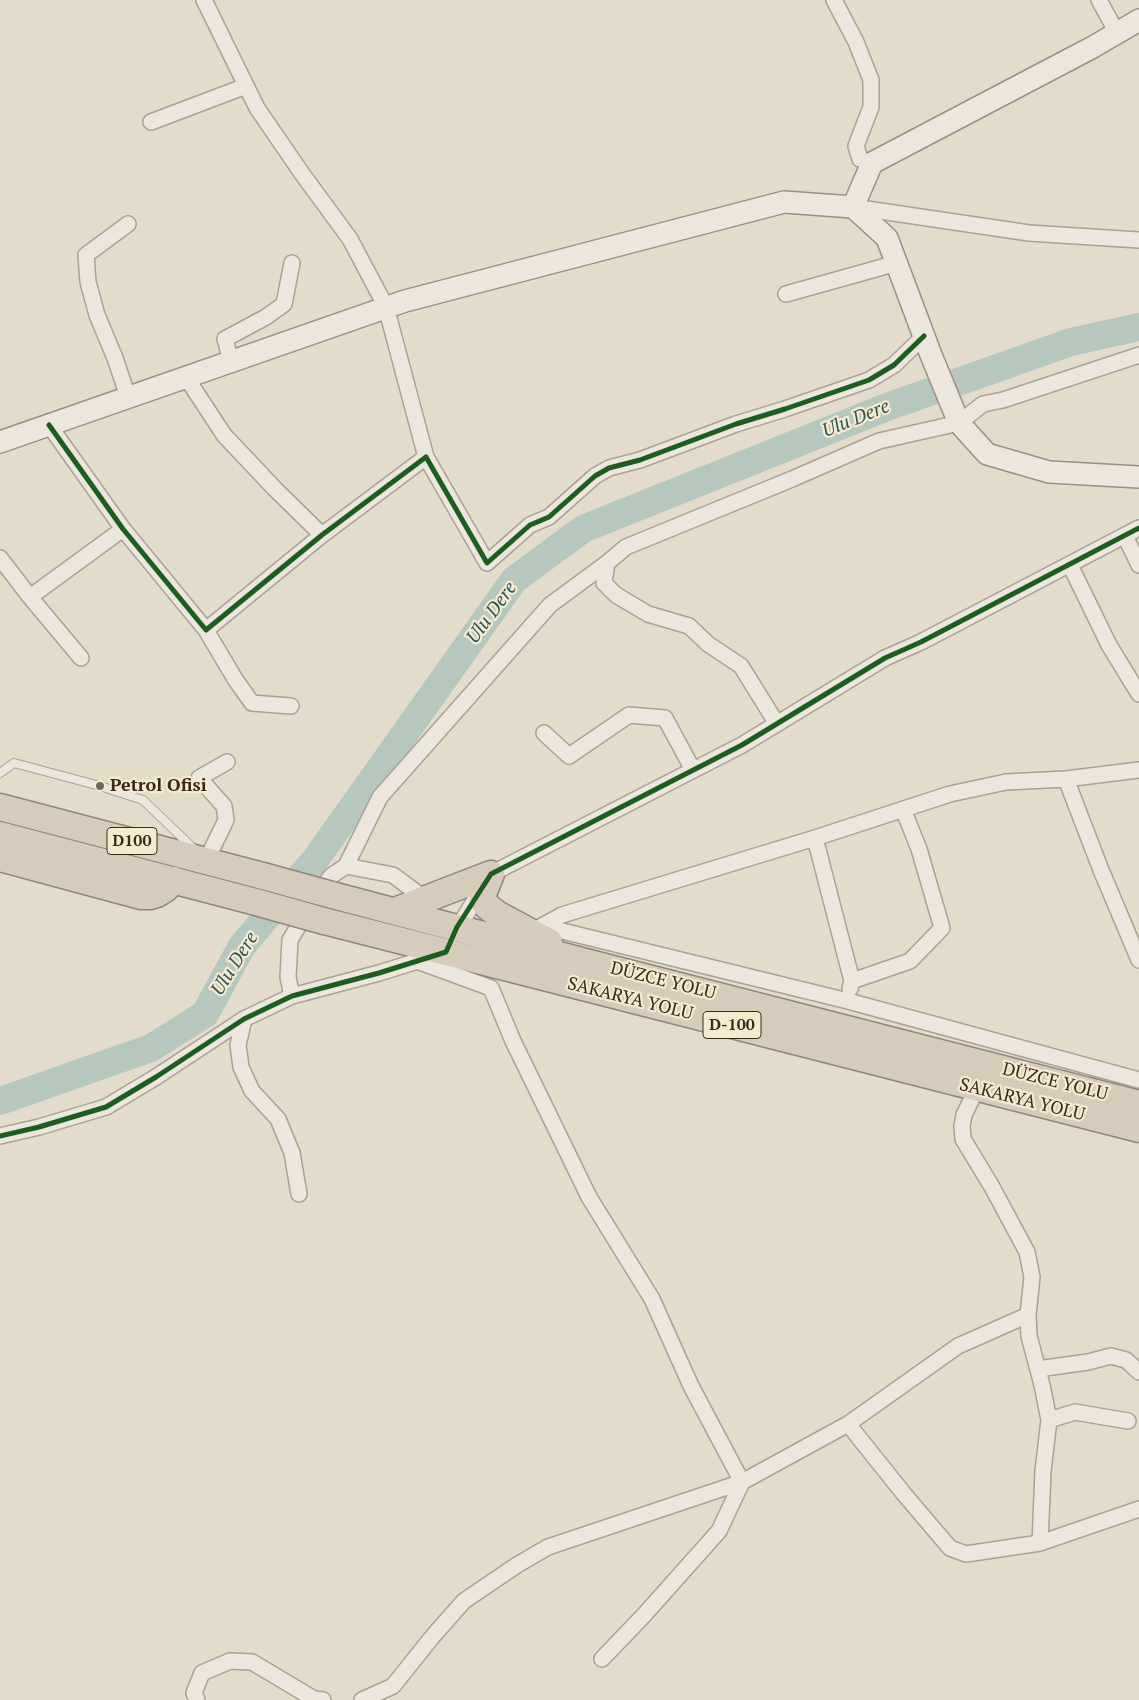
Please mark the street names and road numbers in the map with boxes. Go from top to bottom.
road number: D100 [107,828,157,854]
street label: DÜZCE YOLU [608,957,718,1005]
street label: SAKARYA YOLU [565,973,695,1025]
road number: D-100 [703,1012,761,1038]
street label: DÜZCE YOLU [1000,1058,1110,1106]
street label: SAKARYA YOLU [957,1074,1087,1126]

